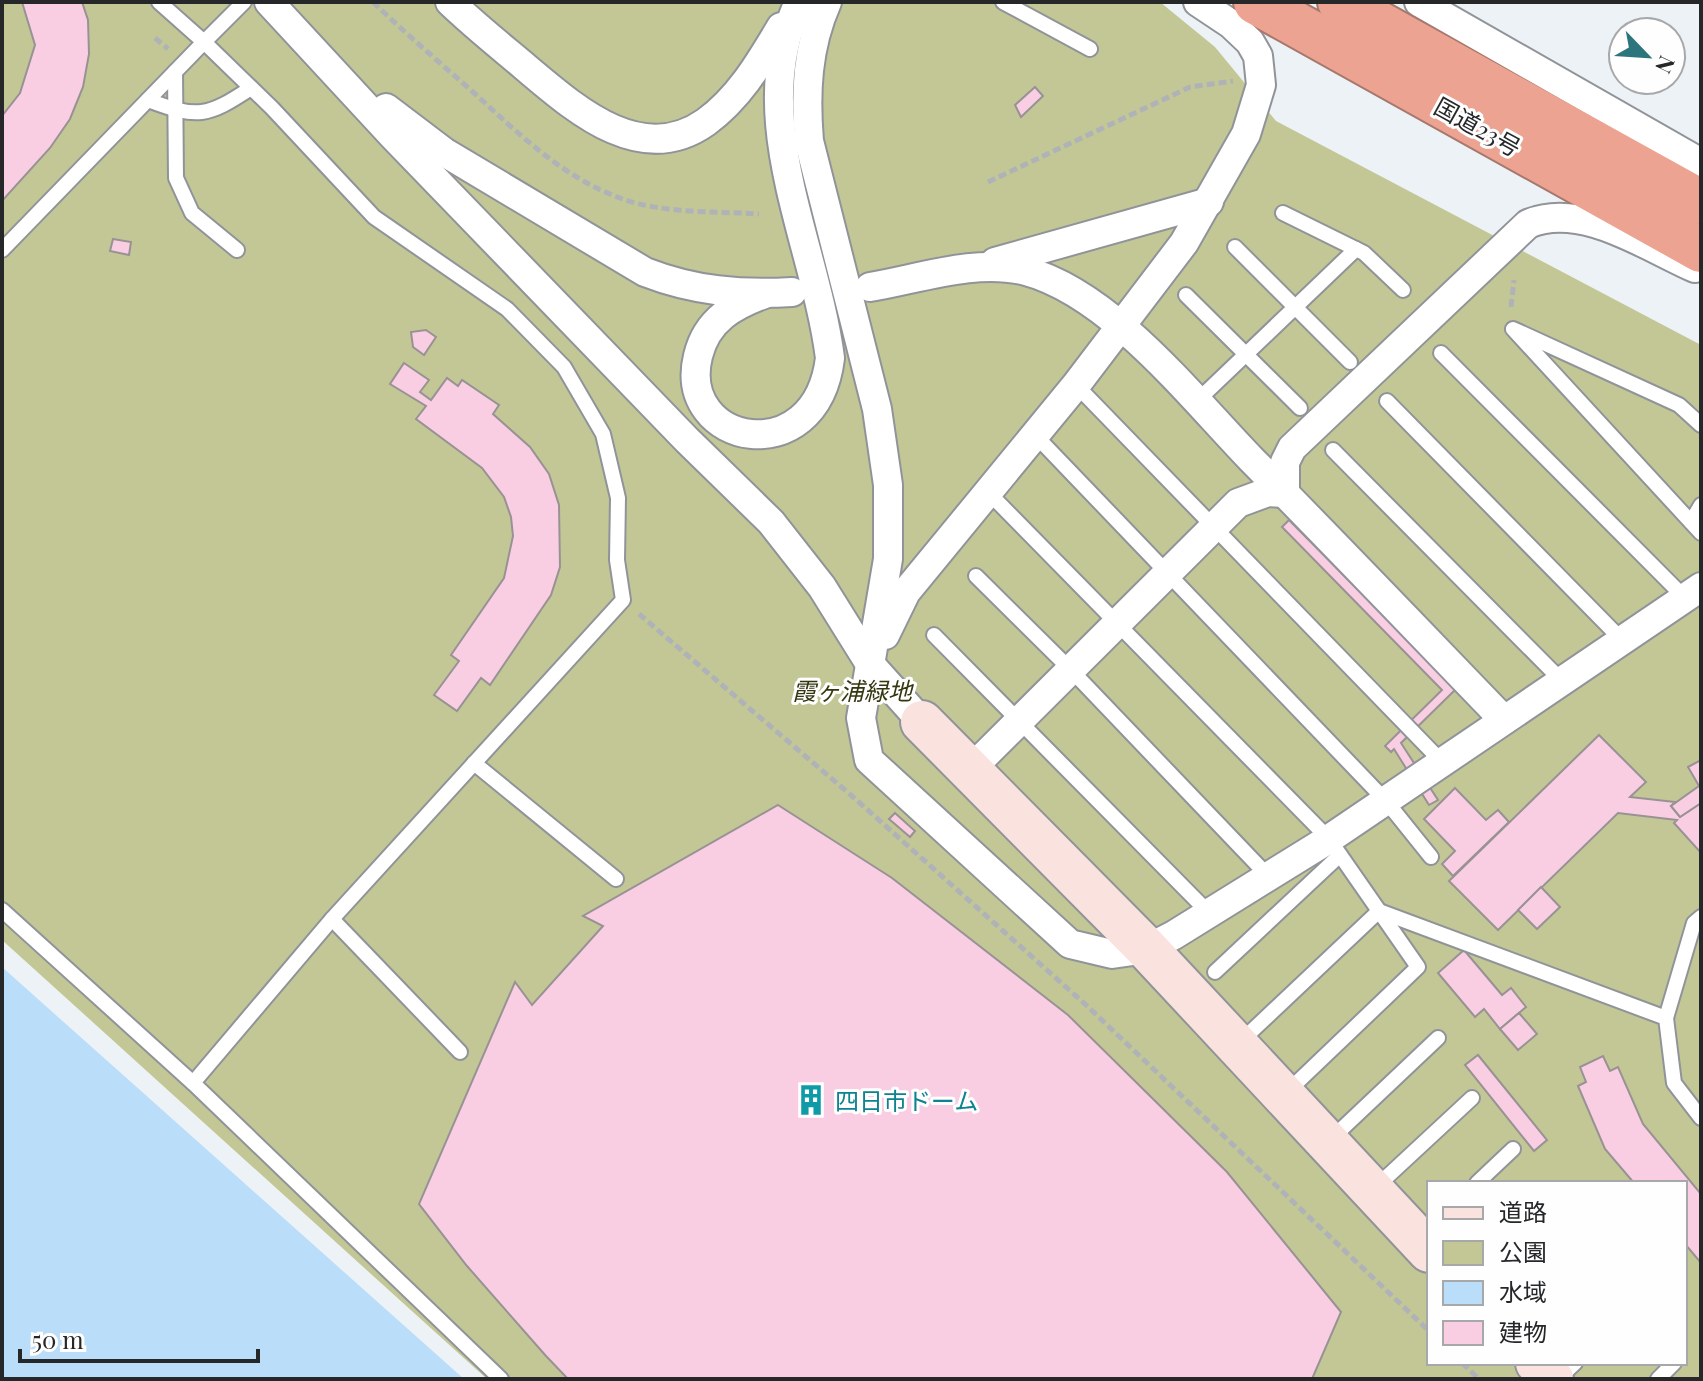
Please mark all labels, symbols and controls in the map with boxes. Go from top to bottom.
north arrow [1607,16,1687,96]
text: N [1649,51,1683,79]
street label: 国道23号 [1429,89,1527,163]
park label: 霞ヶ浦緑地 [792,674,915,706]
building icon: 四日市ドーム [794,1083,828,1117]
place label: 四日市ドーム [835,1084,978,1116]
legend [1427,1181,1687,1365]
text: 道路 [1499,1195,1547,1227]
text: 公園 [1499,1235,1547,1267]
text: 水域 [1499,1275,1547,1307]
scale bar [20,1313,258,1363]
text: 建物 [1499,1315,1547,1347]
text: 50 m [32,1323,84,1355]

